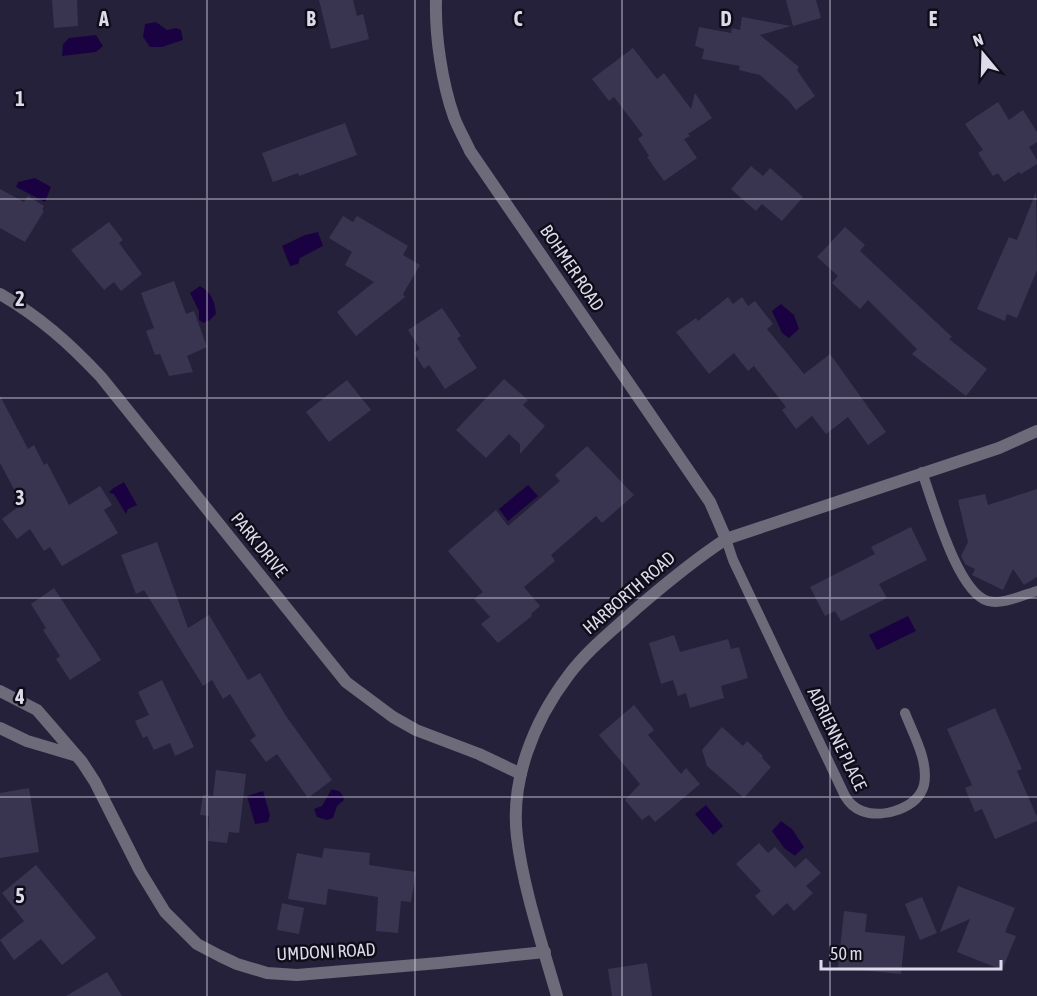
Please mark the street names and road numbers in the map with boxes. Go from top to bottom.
street label: BOHMER ROAD [536,221,609,315]
street label: PARK DRIVE [227,508,292,582]
street label: HARBORTH ROAD [578,547,679,638]
street label: ADRIENNE PLACE [803,684,872,794]
street label: UMDONI ROAD [276,938,376,965]

